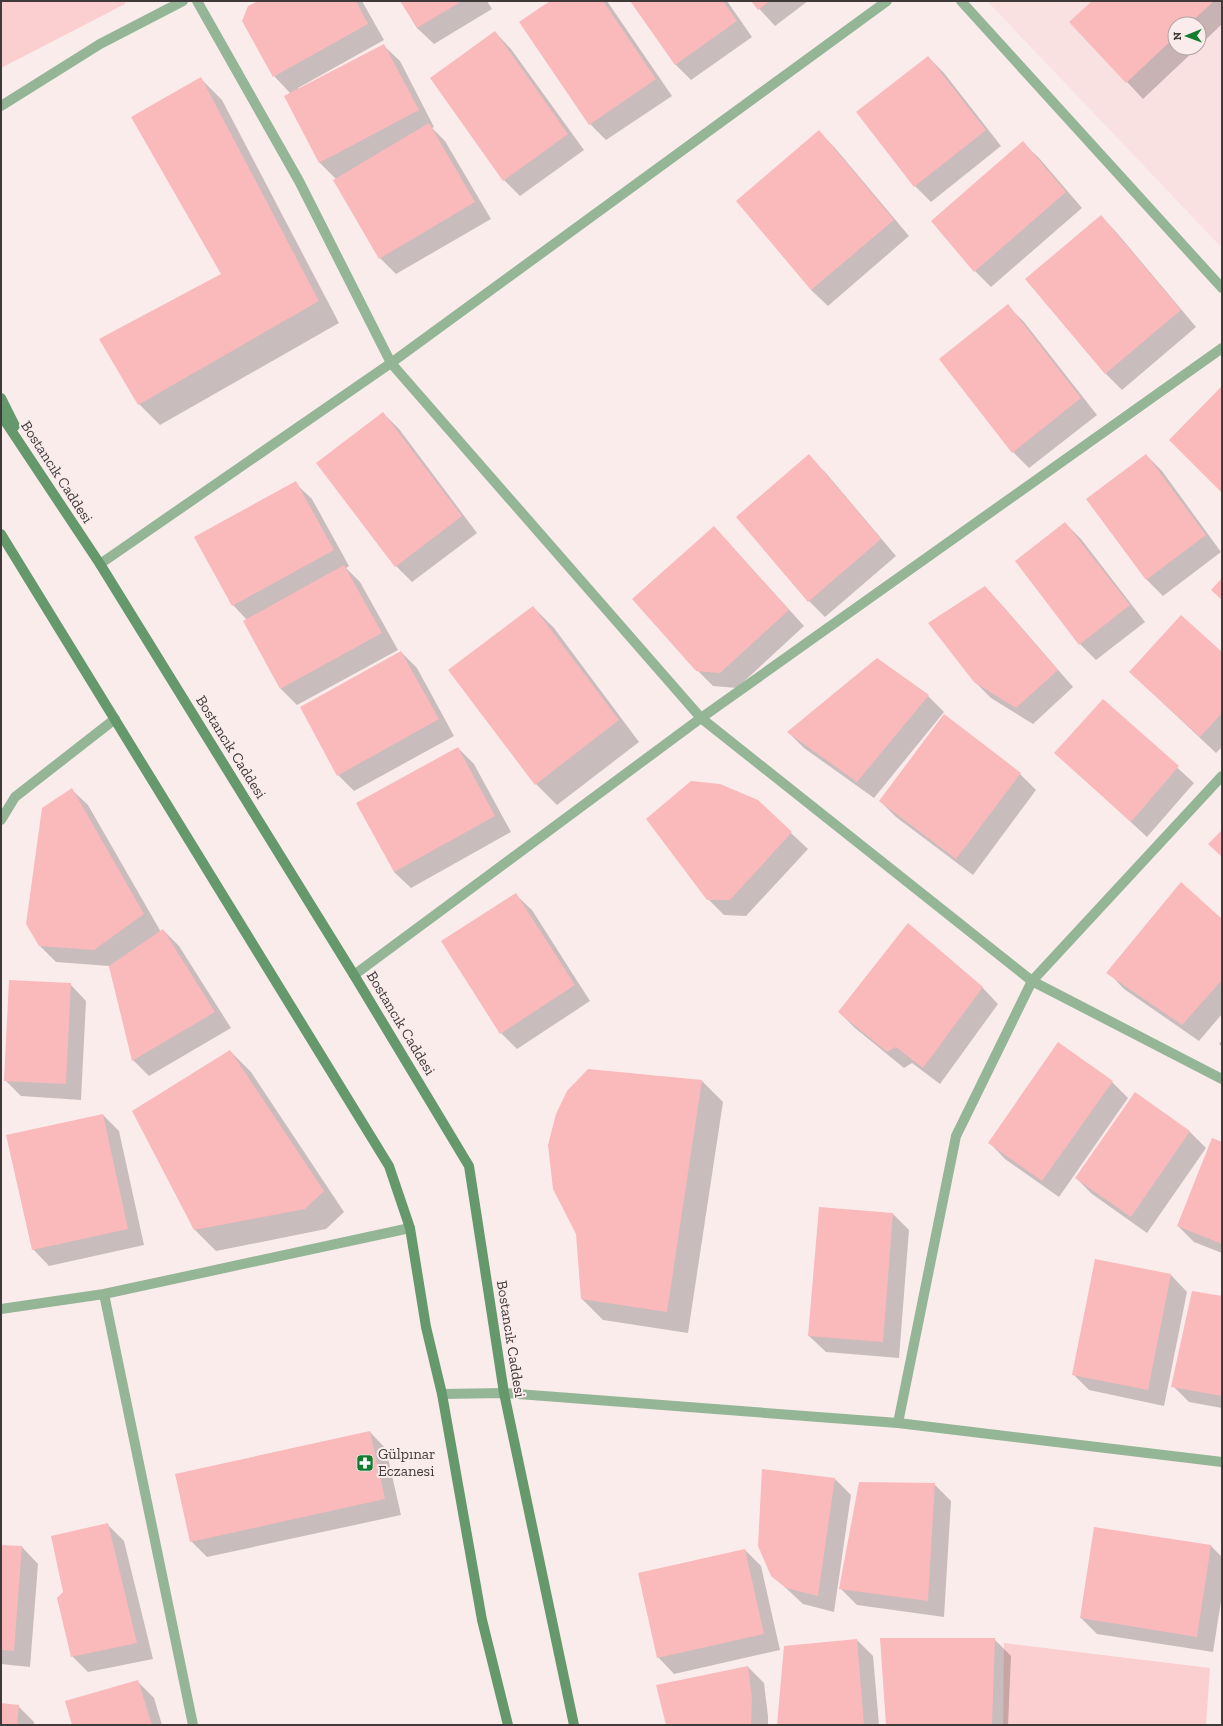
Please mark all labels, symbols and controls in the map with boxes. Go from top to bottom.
north arrow [1167,16,1207,56]
text: N [1171,31,1184,40]
street label: Bostancık Caddesi [17,417,97,527]
street label: Bostancık Caddesi [192,692,270,802]
street label: Bostancık Caddesi [363,968,439,1078]
street label: Bostancık Caddesi [493,1279,529,1399]
place label: Gülpınar Eczanesi [378,1445,435,1480]
pharmacy icon: Gülpınar Eczanesi [355,1453,375,1473]

